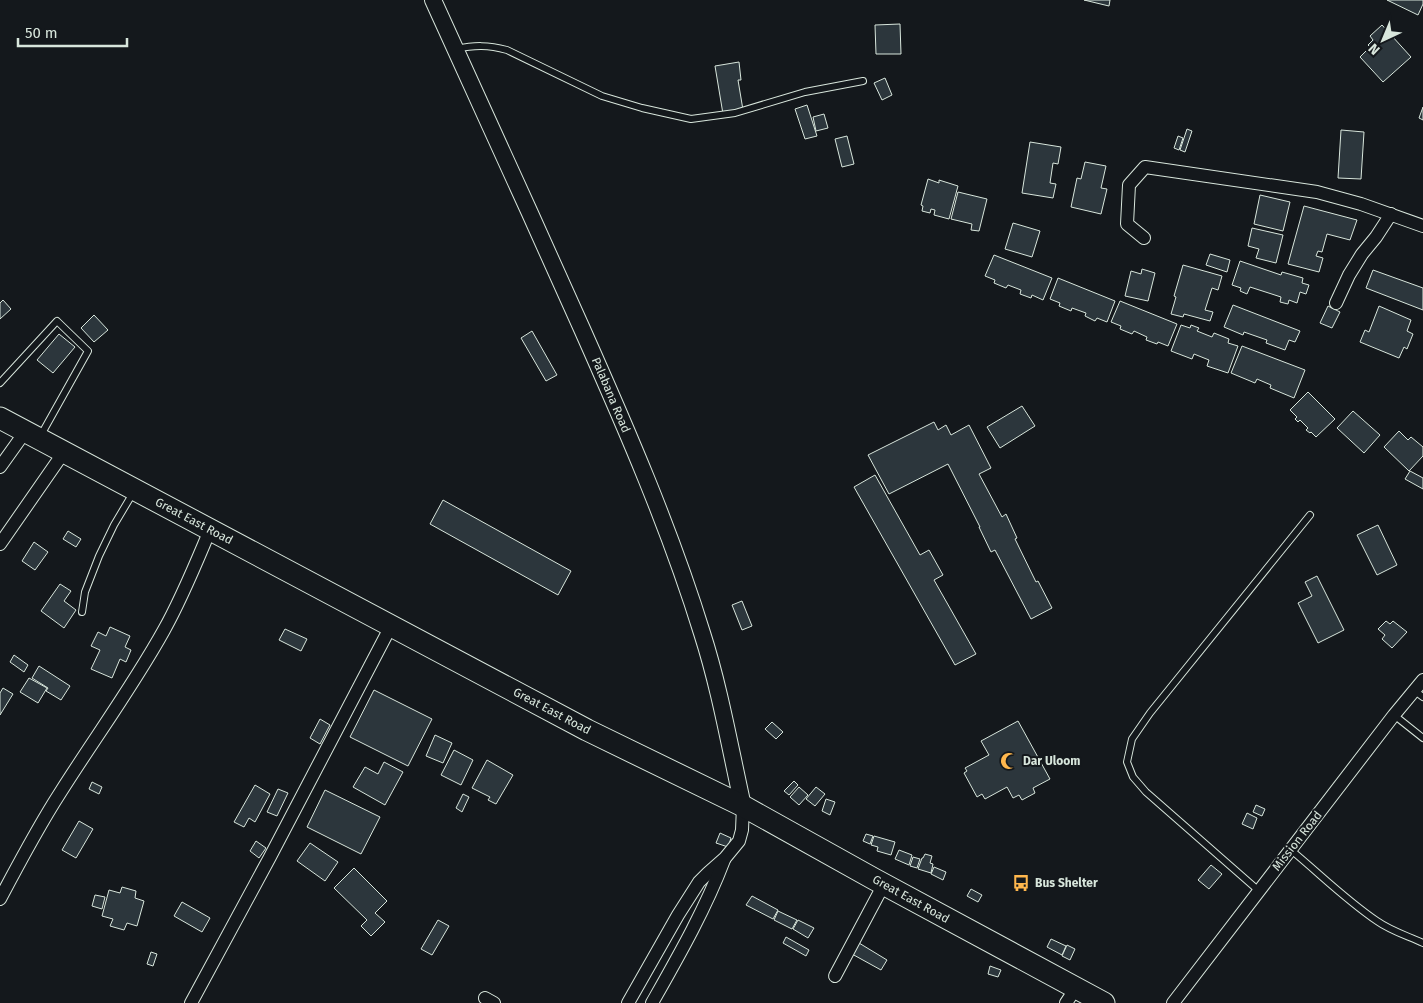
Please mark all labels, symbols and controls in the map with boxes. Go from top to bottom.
scale bar [18,15,126,47]
north arrow [1358,15,1408,65]
text: 50 m [25,24,58,42]
text: N [1365,40,1384,58]
street label: Palabana Road [589,355,633,435]
street label: Great East Road [153,495,235,547]
street label: Great East Road [511,685,593,737]
mosque icon: Dar Uloom [999,751,1019,771]
place label: Dar Uloom [1023,754,1080,768]
street label: Mission Road [1269,808,1325,874]
street label: Great East Road [870,872,952,926]
bus stop icon: Bus Shelter [1011,873,1031,893]
place label: Bus Shelter [1035,876,1098,890]

